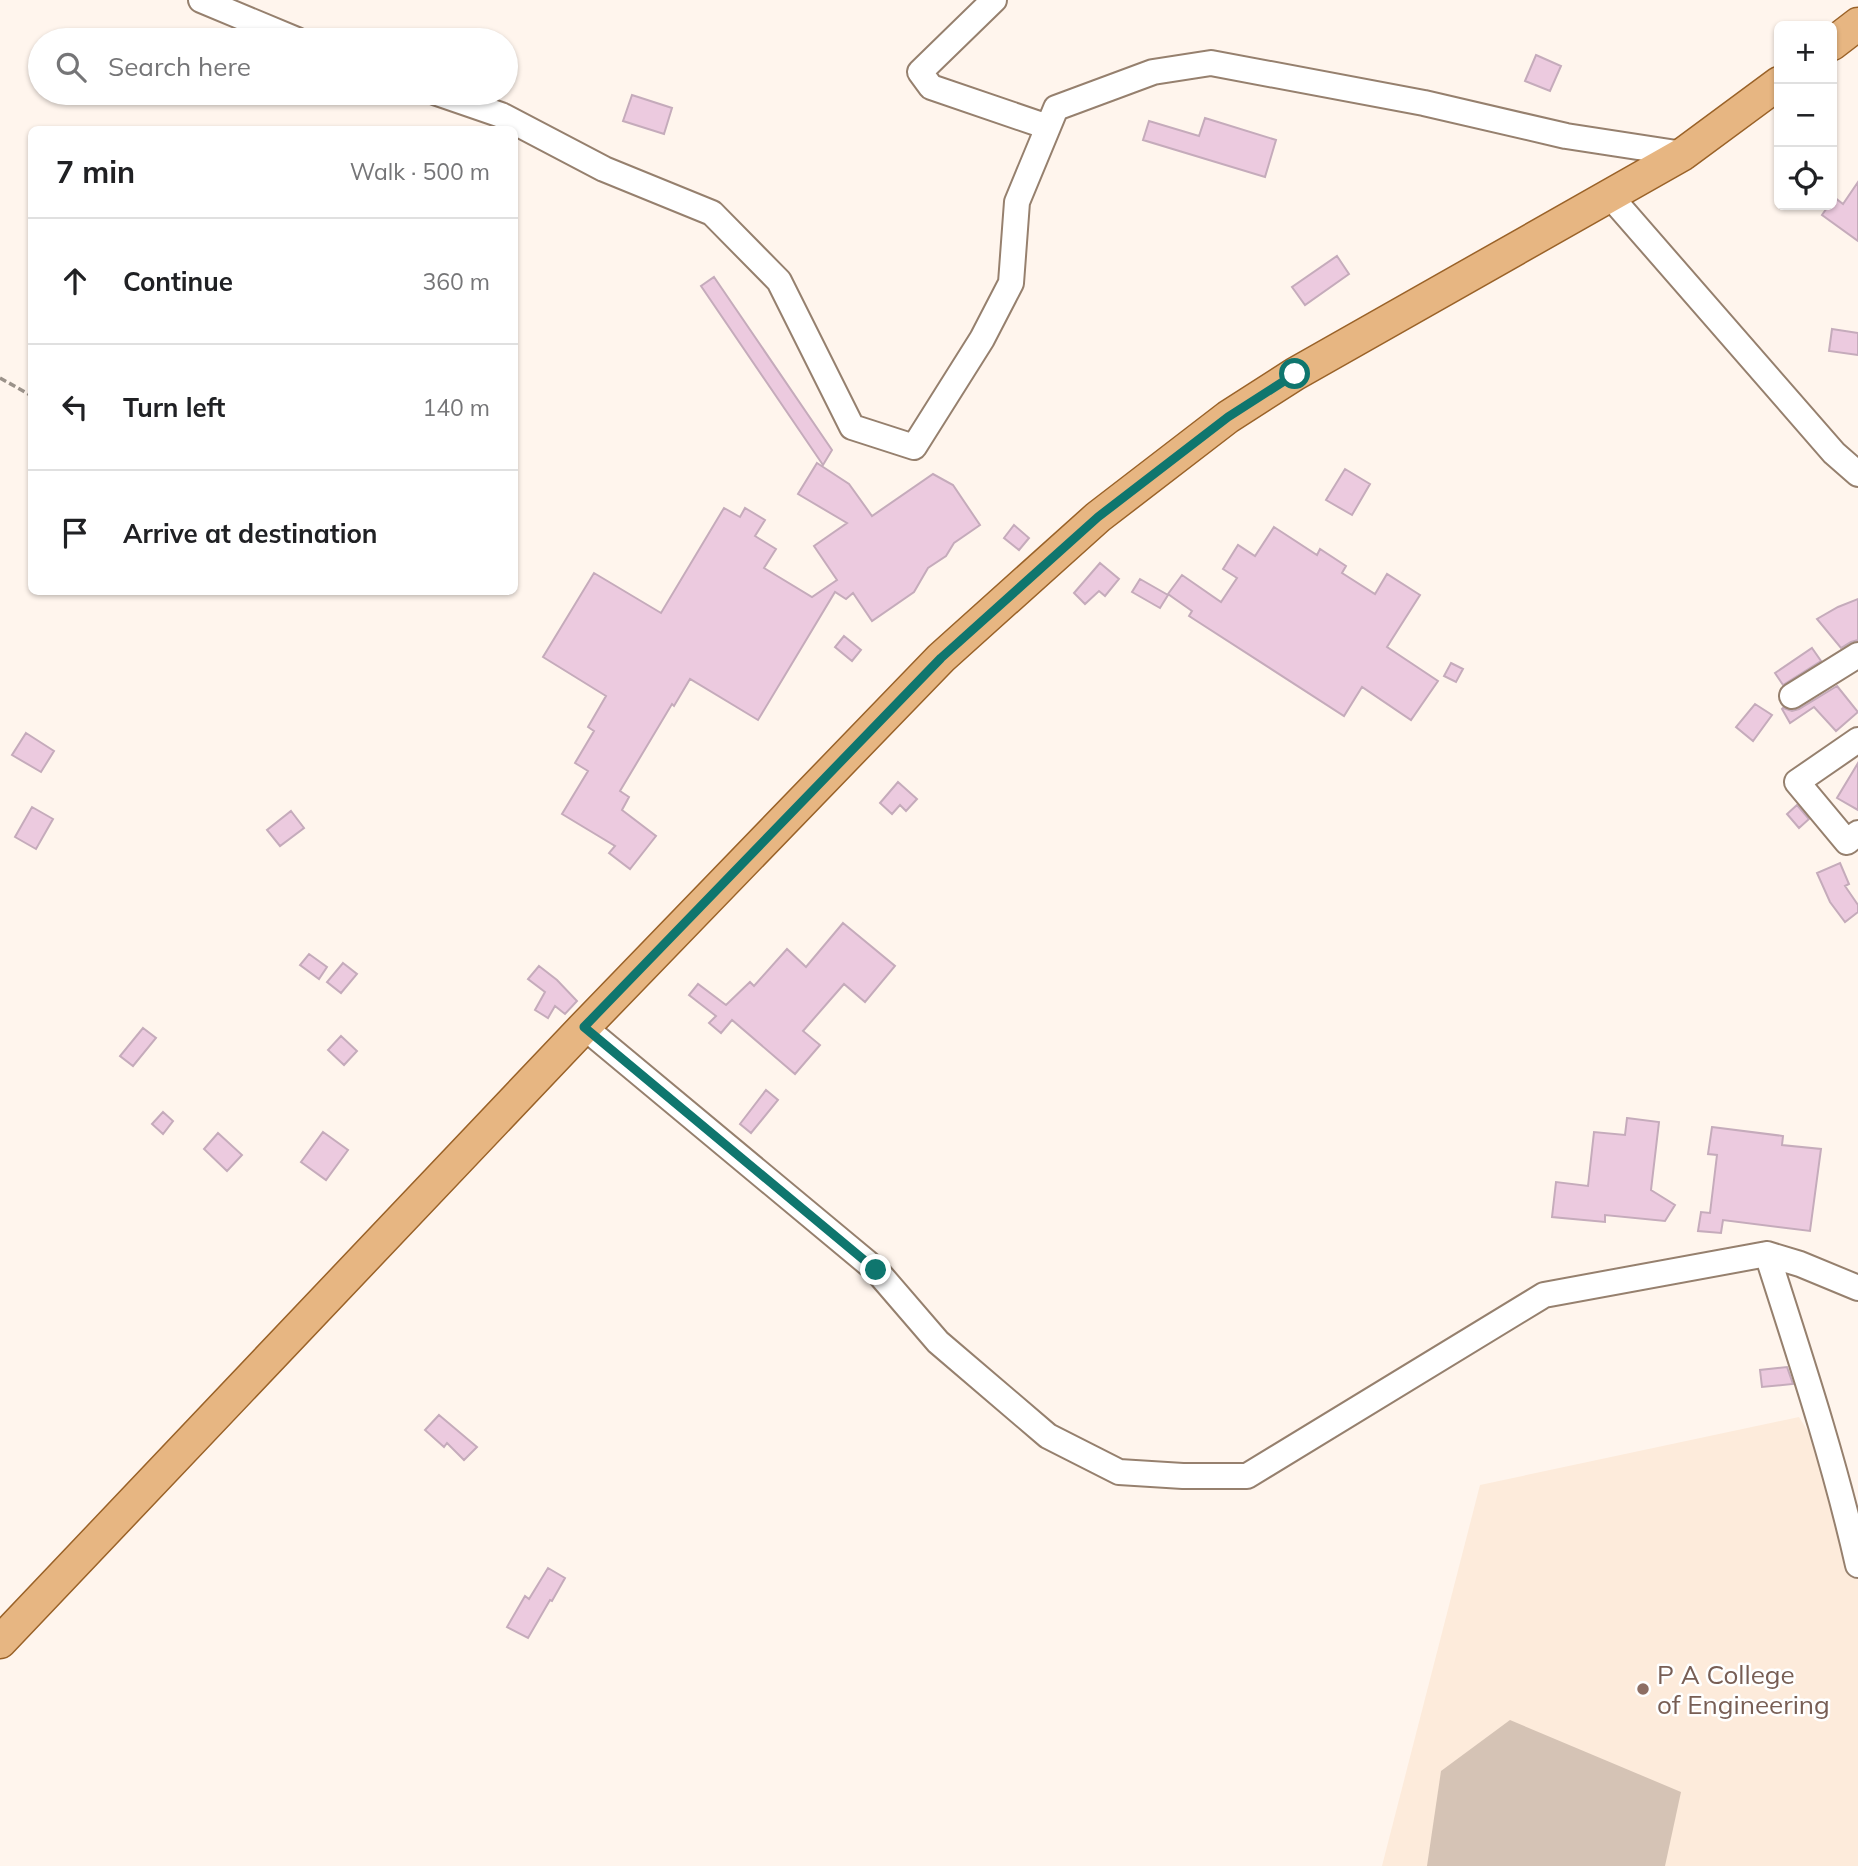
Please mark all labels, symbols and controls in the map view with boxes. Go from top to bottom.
map controls [1774,21,1837,210]
button: + [1774,21,1837,84]
search box [28,28,518,105]
icon: search [52,48,90,86]
text: Search here [108,50,251,83]
button: − [1774,84,1837,147]
button: locate [1774,147,1837,210]
text: 7 min [56,153,135,191]
text: Walk · 500 m [350,157,490,186]
icon: ahead [56,262,94,300]
text: Continue [123,265,233,298]
text: 360 m [422,267,490,296]
route start [1279,358,1310,389]
icon: left [56,388,94,426]
text: Turn left [123,391,225,424]
text: 140 m [422,393,490,422]
icon: arrive [56,514,94,552]
text: Arrive at destination [123,517,378,550]
route end [860,1254,891,1285]
place label: P A College of Engineering [1657,1658,1830,1721]
marker: P A College of Engineering [1635,1681,1651,1697]

